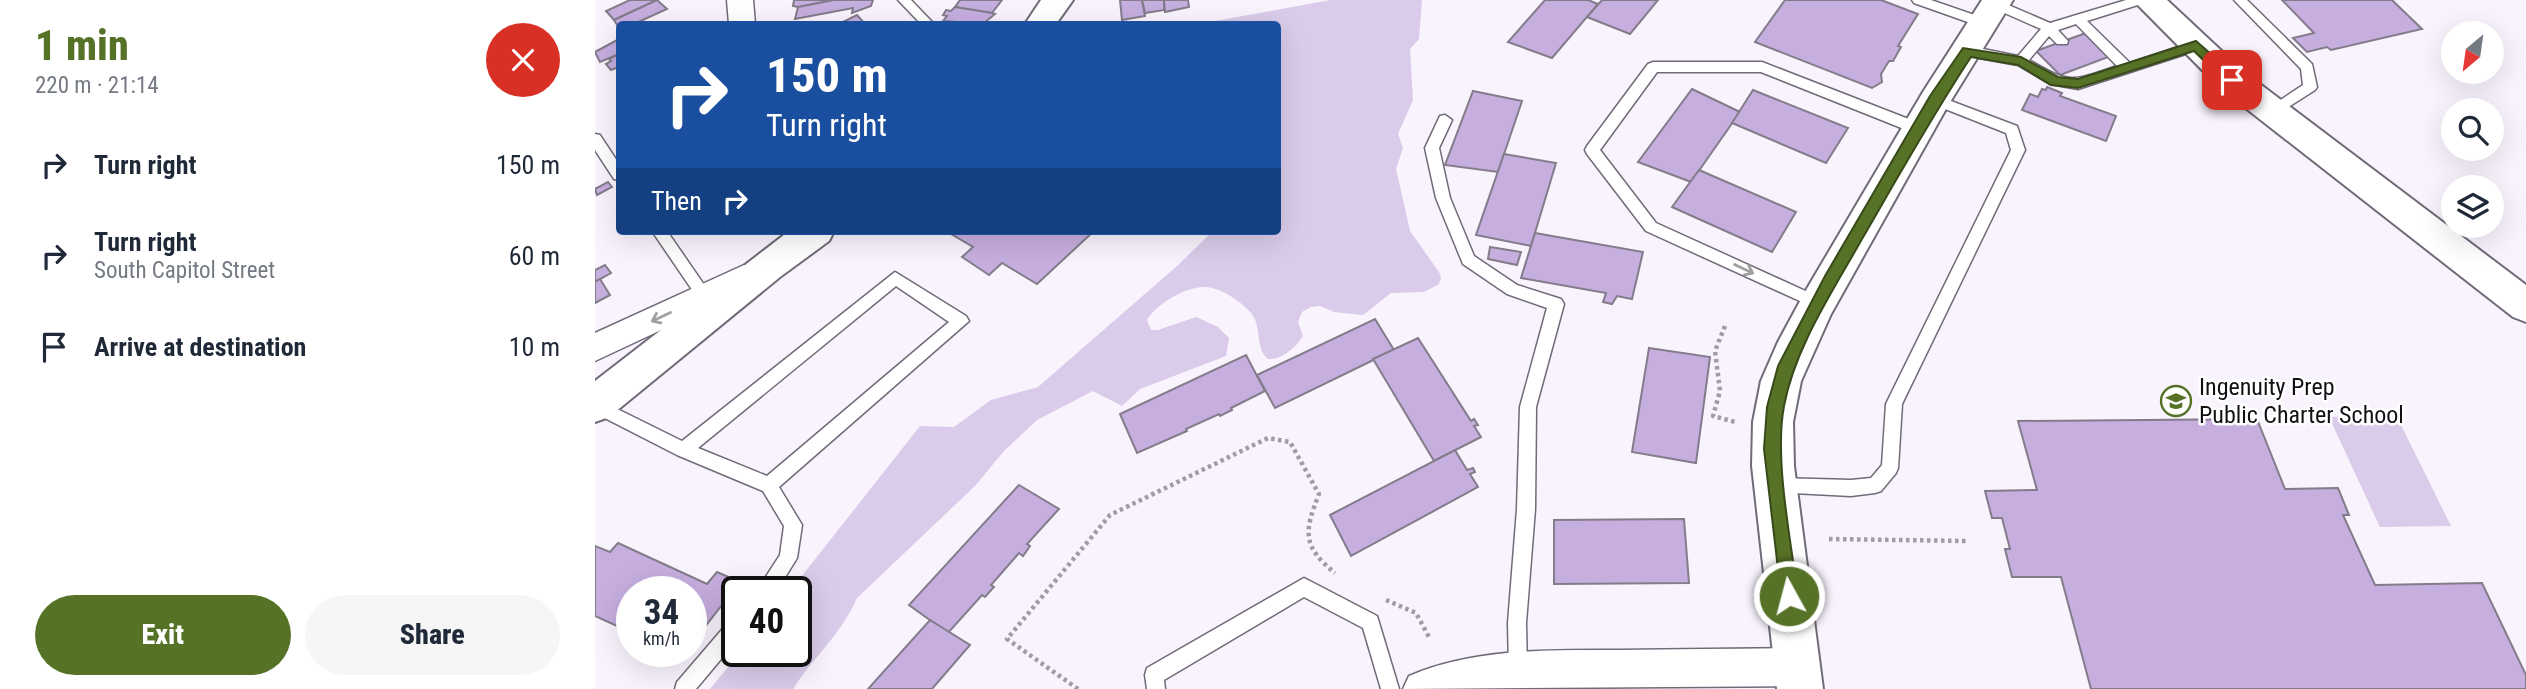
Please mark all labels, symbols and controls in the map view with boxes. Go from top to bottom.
text: 1 min [35,21,129,70]
north arrow [2441,21,2504,84]
map controls [2441,21,2504,238]
button: close [486,23,560,97]
text: 150 m [766,47,888,104]
icon: right [651,49,742,140]
pin [2202,50,2262,110]
icon: arrive [2213,61,2251,99]
text: 220 m · 21:14 [35,72,159,99]
button: search [2441,98,2504,161]
text: Turn right [766,106,887,144]
icon: right [35,146,73,184]
text: Turn right [94,150,196,180]
text: 150 m [496,150,560,180]
button: layers [2441,175,2504,238]
icon: right [716,182,754,220]
text: Then [651,186,702,216]
text: Turn right [94,227,196,257]
icon: right [35,237,73,275]
text: 60 m [509,241,560,271]
text: South Capitol Street [94,257,275,284]
one-way arrow [1733,263,1754,276]
one-way arrow [651,310,672,324]
icon: arrive [35,328,73,366]
text: Arrive at destination [94,332,306,362]
text: 10 m [509,332,560,362]
place label: Ingenuity Prep Public Charter School [2199,373,2404,429]
school or university icon: Ingenuity Prep Public Charter School [2159,384,2193,418]
position arrow [1752,559,1826,633]
speed limit sign: 40 [721,576,812,667]
text: 34 [644,592,679,633]
button: Exit [35,595,291,675]
button: Share [305,595,560,675]
text: km/h [643,628,680,649]

